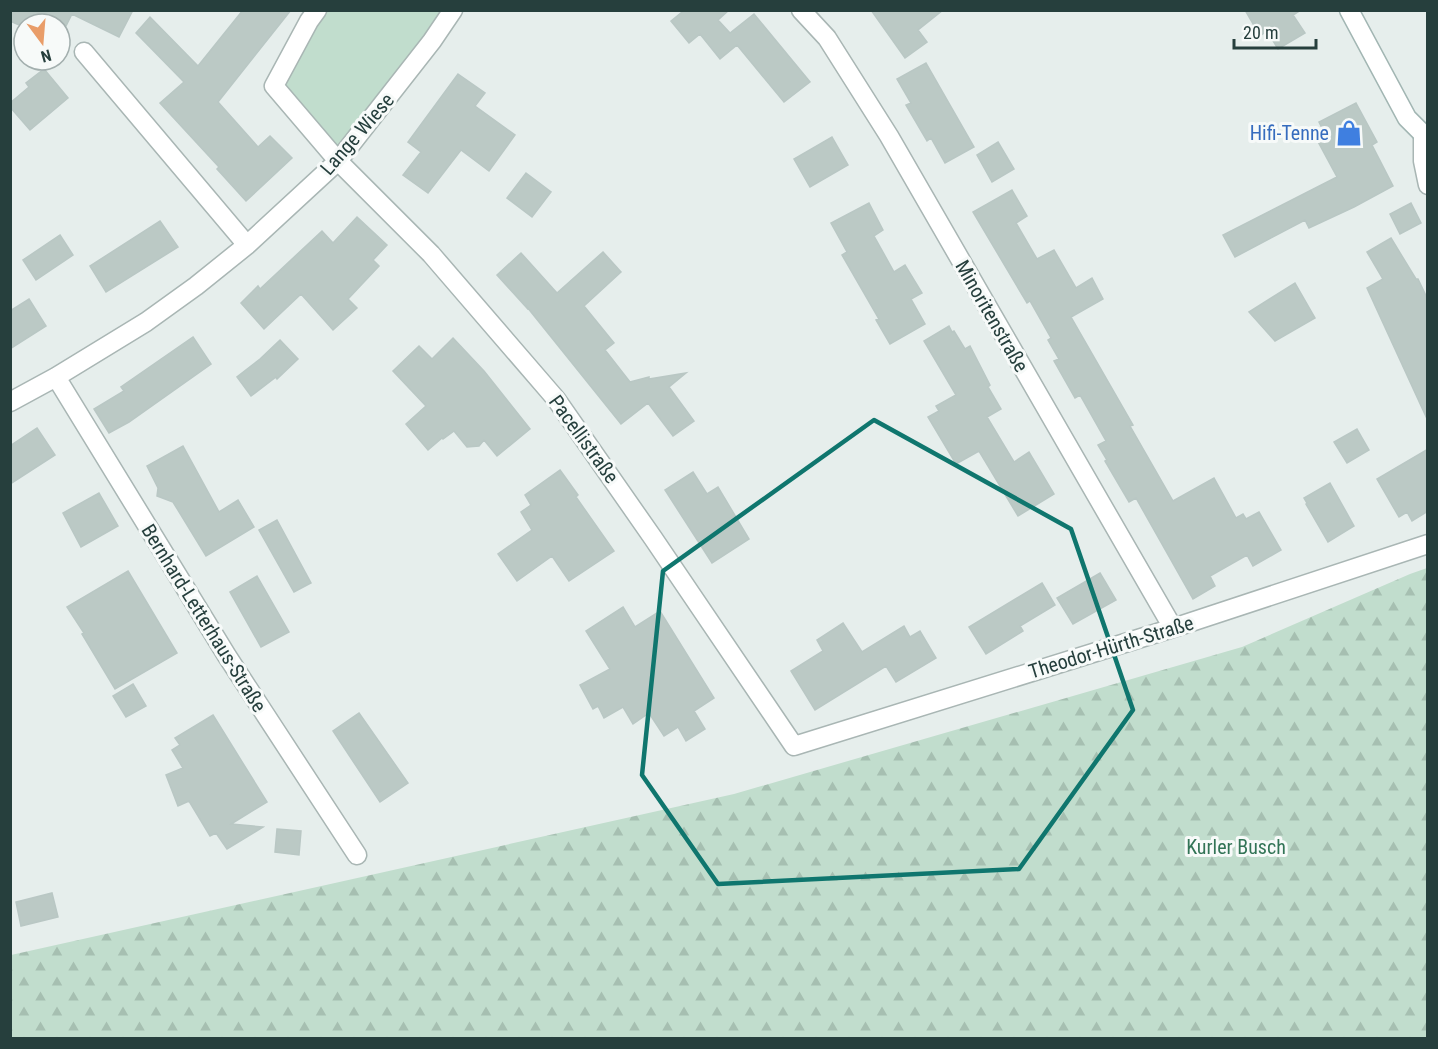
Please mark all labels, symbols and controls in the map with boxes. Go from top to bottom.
north arrow [12,12,72,72]
scale bar [1234,12,1316,50]
text: 20 m [1243,22,1278,43]
text: N [39,45,53,66]
street label: Lange Wiese [315,88,399,180]
shop icon: Hifi-Tenne [1334,118,1364,148]
place label: Hifi-Tenne [1250,121,1329,145]
street label: Minoritenstraße [950,256,1034,376]
street label: Pacellistraße [544,390,624,488]
street label: Bernhard-Letterhaus-Straße [136,520,272,716]
street label: Theodor-Hürth-Straße [1026,611,1196,683]
park label: Kurler Busch [1186,835,1286,859]

